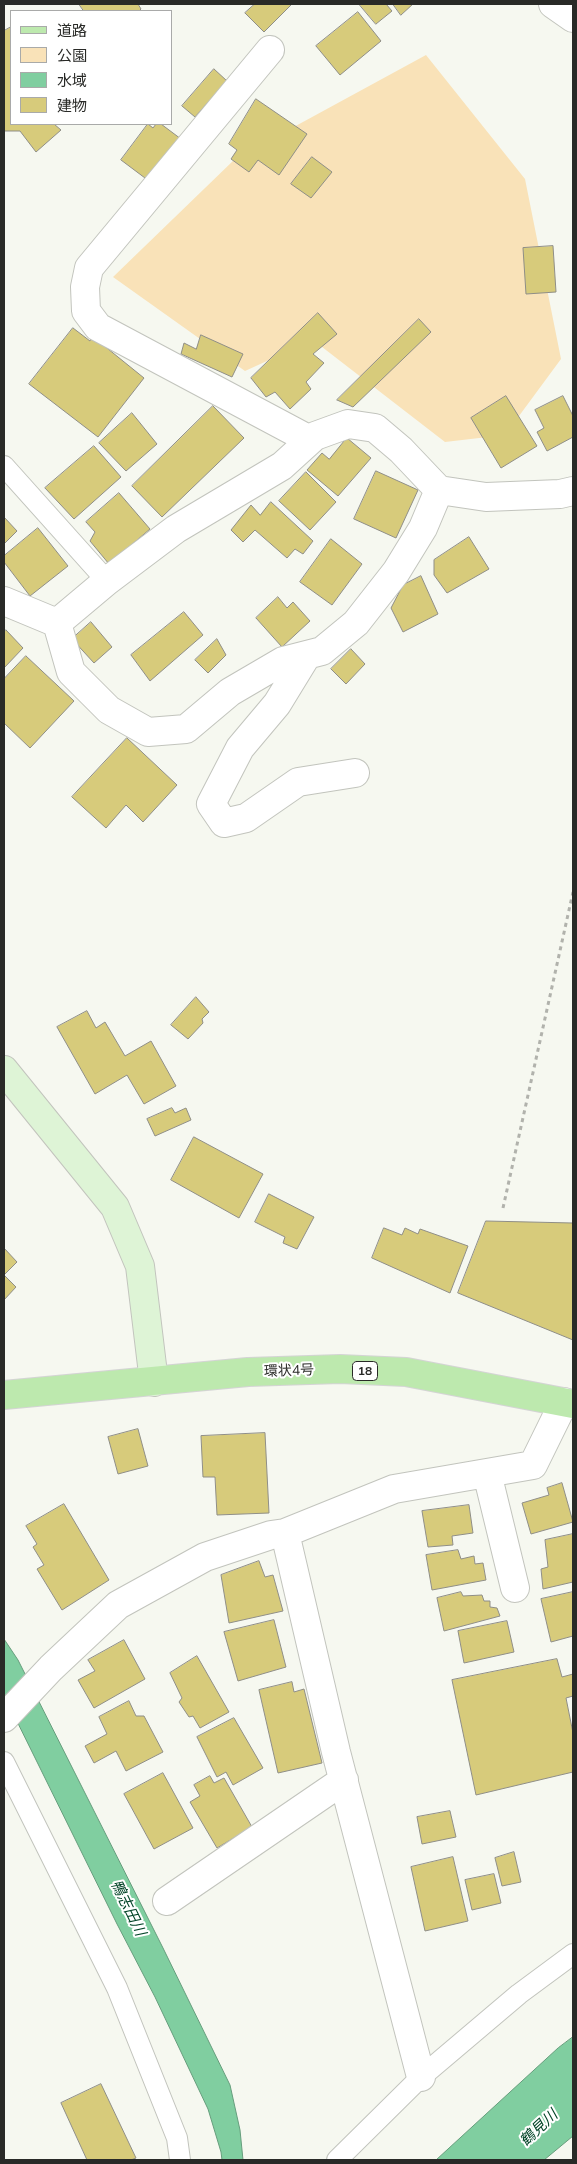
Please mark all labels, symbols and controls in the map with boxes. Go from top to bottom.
legend [10,10,172,125]
text: 道路 [57,21,87,40]
text: 公園 [57,46,87,65]
text: 水域 [57,71,87,90]
text: 建物 [57,96,87,115]
street label: 環状4号 [264,1362,314,1380]
road number: 18 [352,1362,378,1380]
water label: 鴨志田川 [107,1877,149,1939]
water label: 鶴見川 [516,2106,562,2150]

